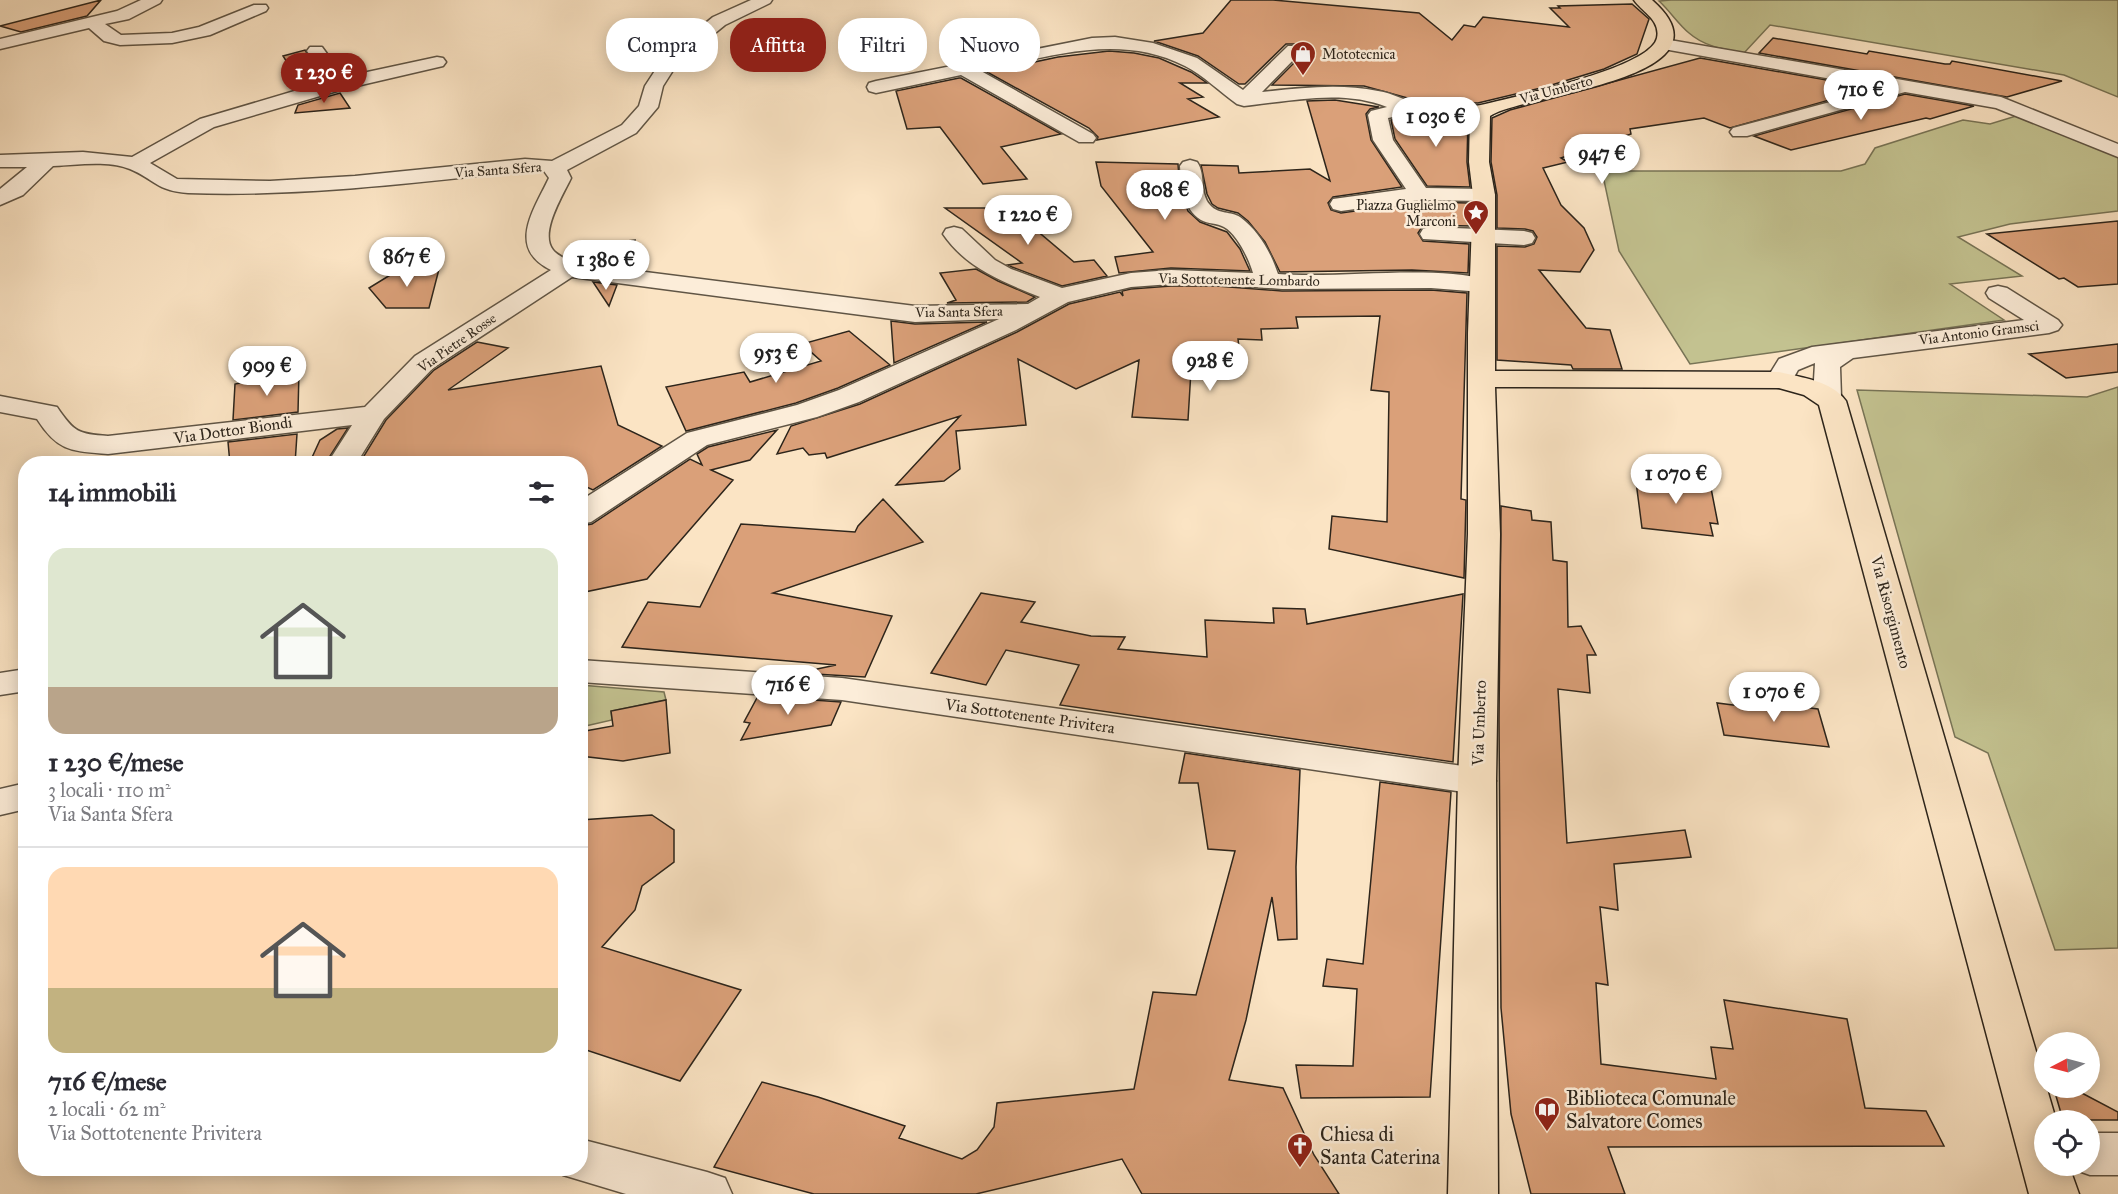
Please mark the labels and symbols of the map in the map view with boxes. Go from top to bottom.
shop icon: Mototecnica [1288,39,1318,77]
place label: Mototecnica [1322,46,1396,63]
pin: 1 230 € [269,53,379,104]
pin: 710 € [1819,70,1903,121]
street label: Via Umberto [1517,72,1594,108]
pin: 1 030 € [1381,97,1491,148]
pin: 947 € [1560,134,1644,185]
street label: Via Santa Sfera [453,158,542,182]
pin: 808 € [1123,170,1207,221]
pin: 1 220 € [973,195,1083,246]
place label: Piazza Guglielmo Marconi [1356,197,1456,230]
place icon: Piazza Guglielmo Marconi [1461,198,1491,236]
pin: 867 € [365,237,449,288]
pin: 1 380 € [551,240,661,291]
street label: Via Sottotenente Lombardo [1157,270,1320,290]
street label: Via Santa Sfera [914,303,1003,321]
street label: Via Pietre Rosse [414,310,500,377]
street label: Via Antonio Gramsci [1917,317,2040,349]
pin: 953 € [734,333,818,384]
pin: 928 € [1168,341,1252,392]
pin: 909 € [225,346,309,397]
street label: Via Dottor Biondi [171,412,294,448]
pin: 1 070 € [1621,454,1731,505]
street label: Via Risorgimento [1866,553,1915,671]
pin: 716 € [746,665,830,716]
pin: 1 070 € [1719,672,1829,723]
street label: Via Umberto [1468,680,1490,767]
street label: Via Sottotenente Privitera [943,695,1116,737]
north arrow [2034,1032,2100,1098]
place label: Biblioteca Comunale Salvatore Comes [1566,1086,1736,1133]
library icon: Biblioteca Comunale Salvatore Comes [1532,1095,1562,1133]
place label: Chiesa di Santa Caterina [1320,1122,1441,1169]
church icon: Chiesa di Santa Caterina [1285,1131,1315,1169]

